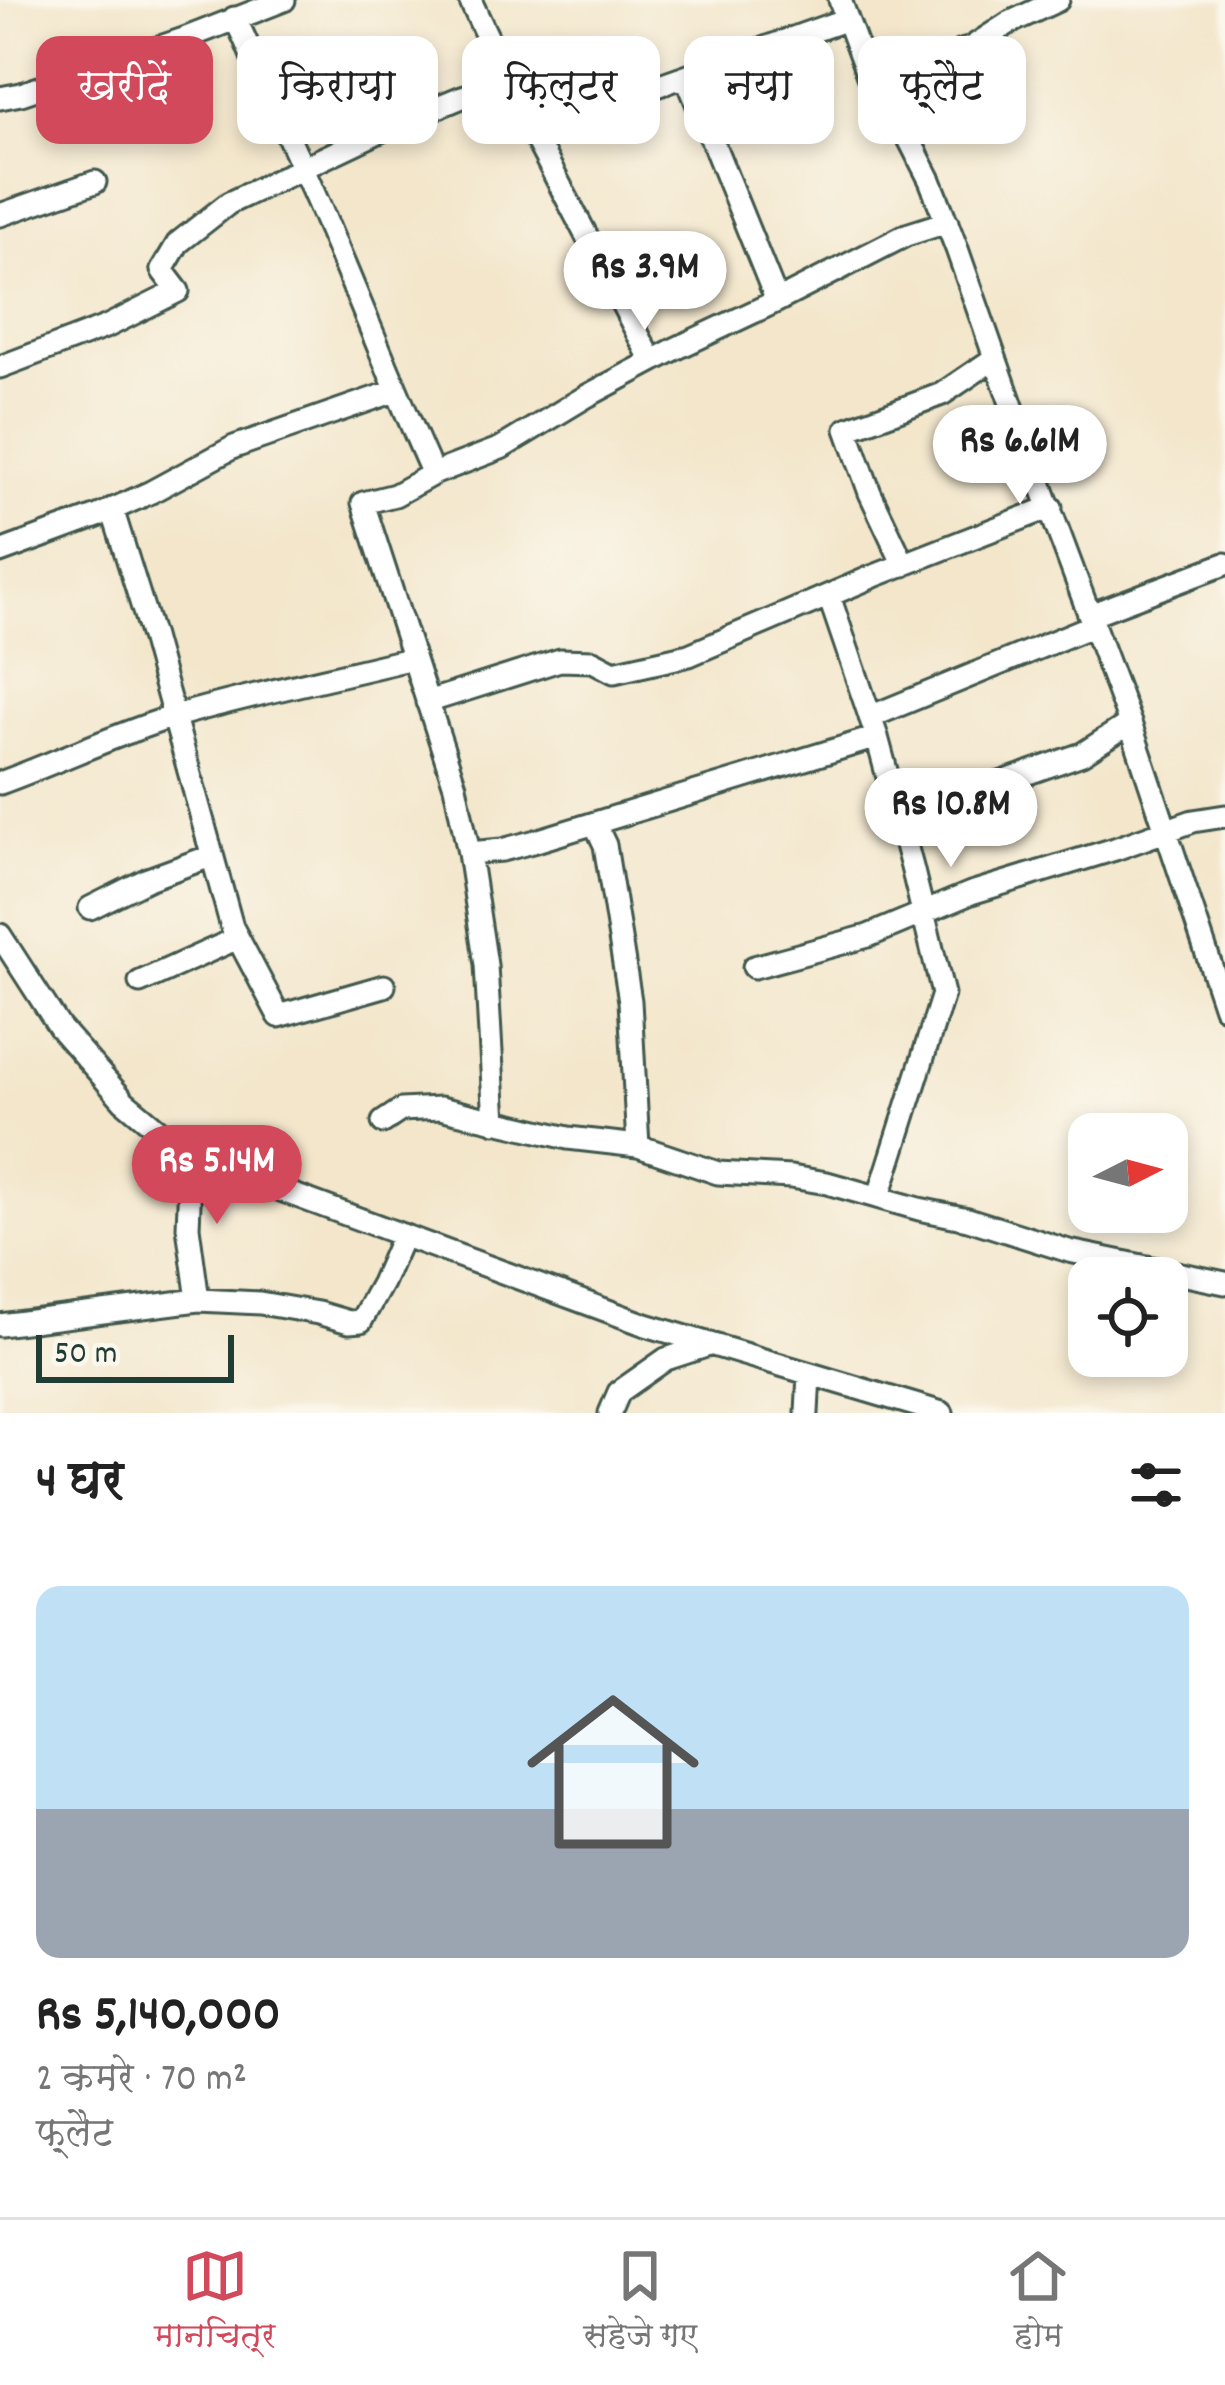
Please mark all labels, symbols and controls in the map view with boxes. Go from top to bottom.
chip: खरीदें [36,36,213,144]
chip: किराया [237,36,438,144]
chip: फ़िल्टर [462,36,660,144]
chip: नया [684,36,834,144]
chip: फ़्लैट [858,36,1026,144]
pin: Rs 3.9M [534,231,756,333]
text: Rs 3.9M [591,242,699,297]
pin: Rs 6.61M [896,405,1144,507]
text: Rs 6.61M [960,416,1080,471]
pin: Rs 10.8M [827,768,1075,870]
text: Rs 10.8M [891,779,1011,834]
north arrow [1068,1113,1188,1233]
map controls [1068,1113,1188,1377]
pin: Rs 5.14M [93,1125,341,1227]
text: Rs 5.14M [159,1136,275,1191]
button: locate [1068,1257,1188,1377]
scale bar [36,1329,234,1382]
text: 50 m [54,1332,118,1379]
text: 4 घर [36,1449,124,1521]
icon: filters [1123,1452,1189,1518]
icon: home [505,1664,721,1880]
text: Rs 5,140,000 [36,1982,281,2054]
text: 2 कमरे · 70 m² [36,2054,247,2109]
text: फ़्लैट [36,2109,113,2164]
tab: मानचित्र [154,2243,275,2362]
tab: सहेजे गए [583,2243,697,2362]
tab: होम [1005,2243,1071,2362]

